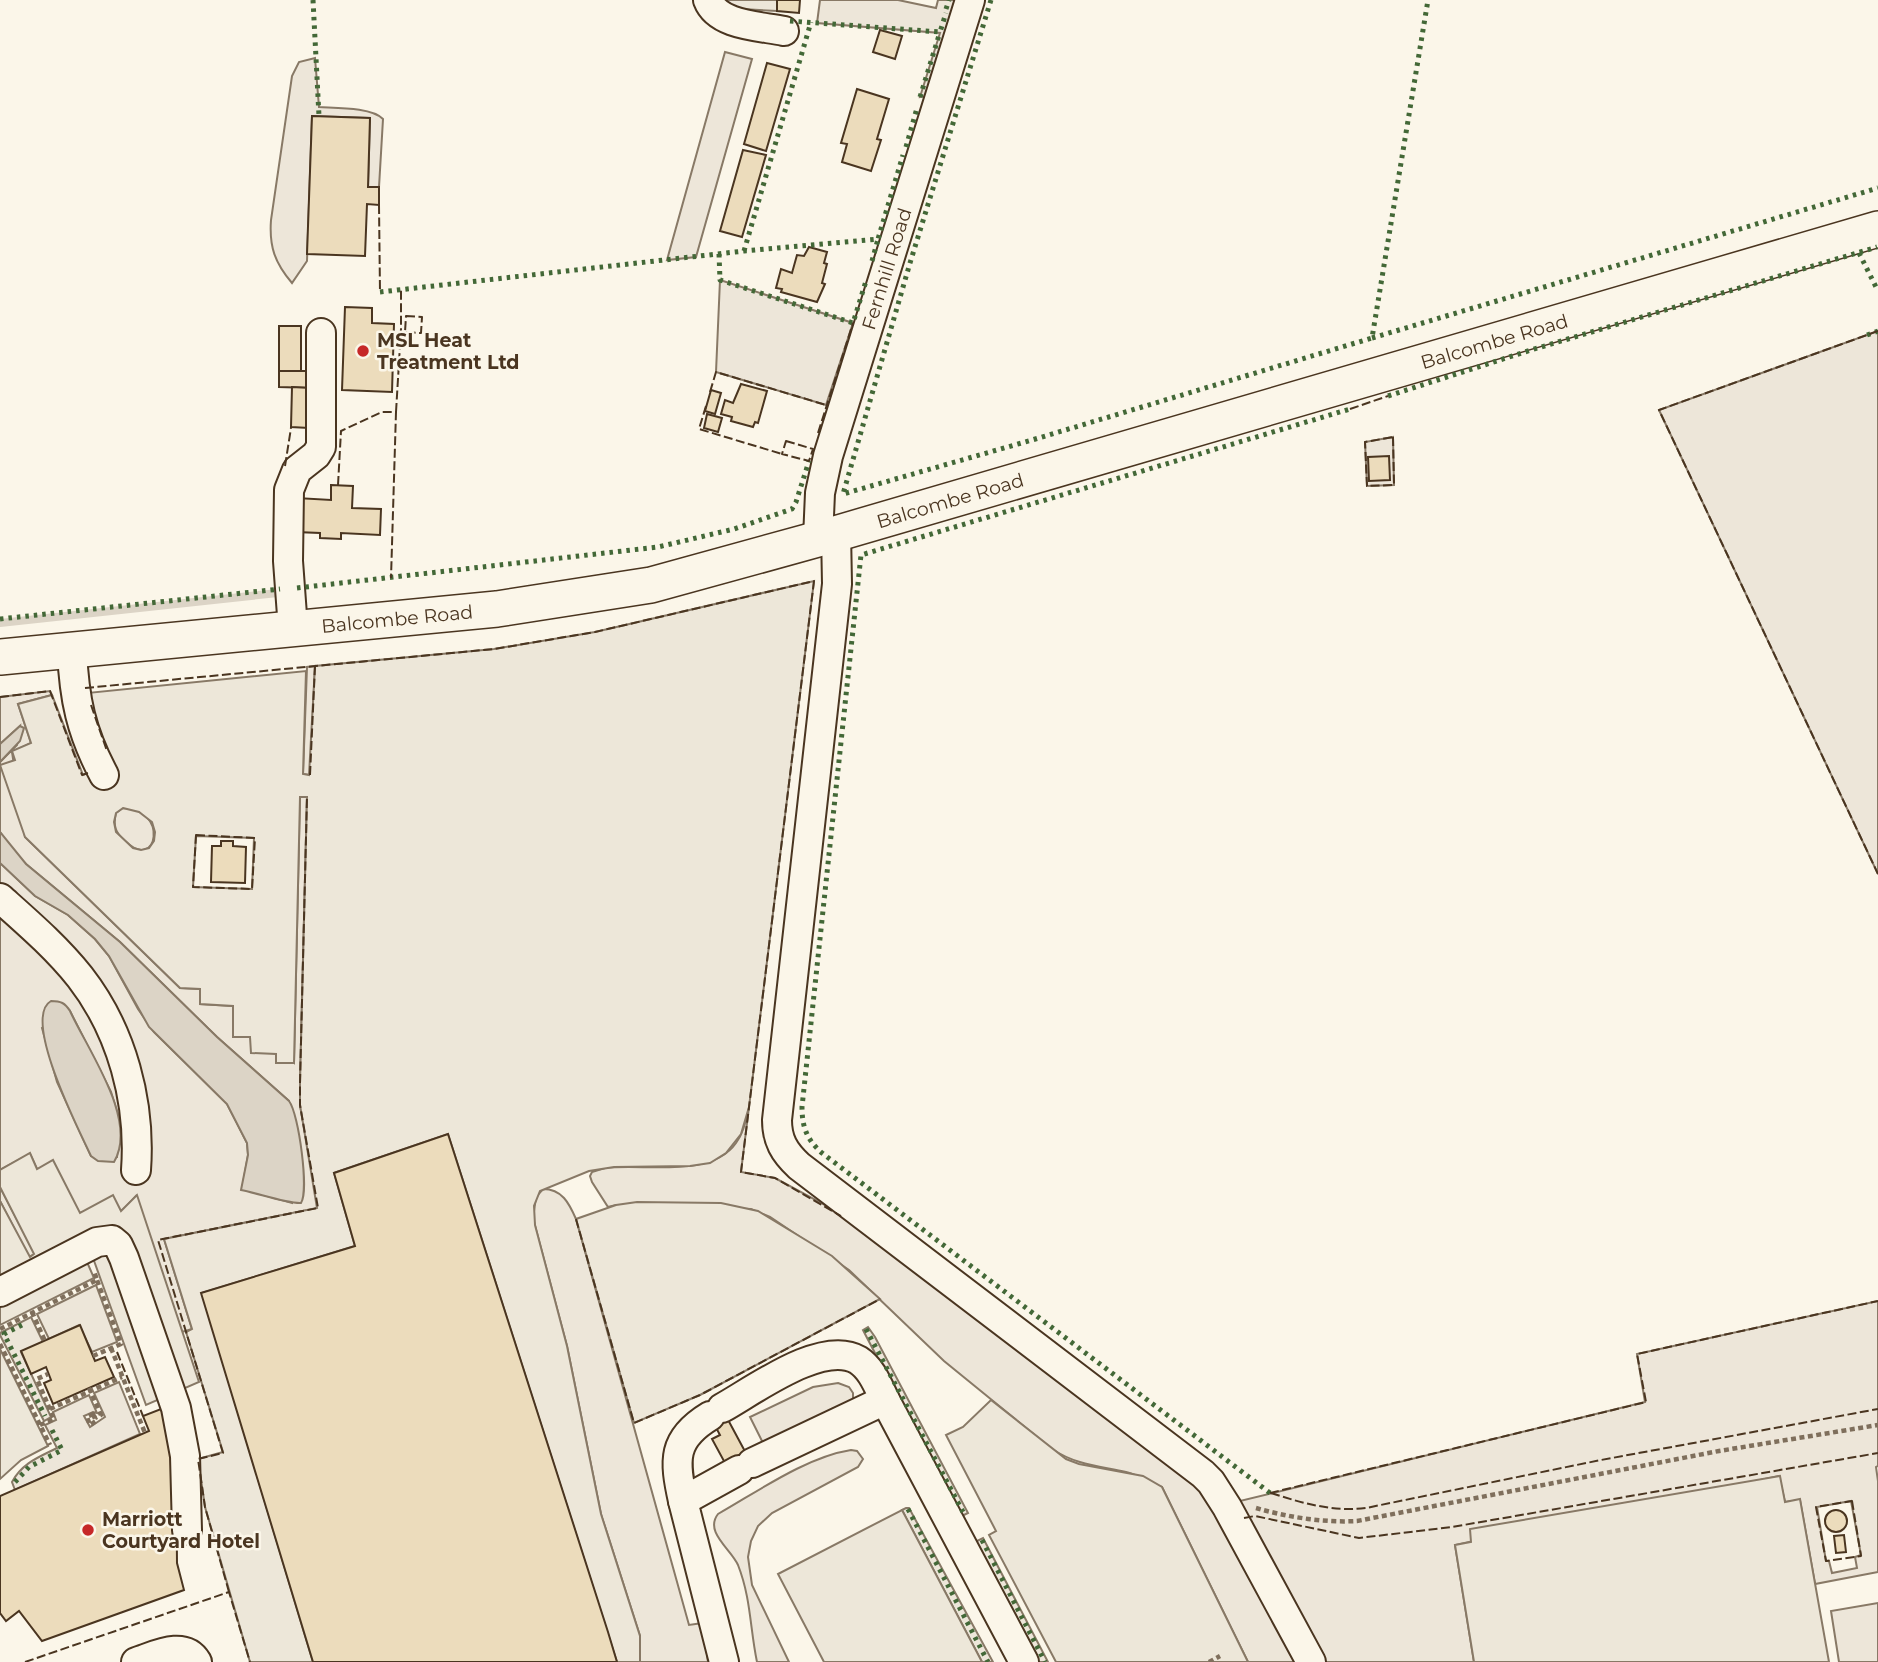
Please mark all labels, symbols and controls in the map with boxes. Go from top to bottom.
street label: Fernhill Road [857,205,916,333]
street label: Balcombe Road [1418,309,1571,374]
place label: MSL Heat Treatment Ltd [377,329,519,374]
marker: MSL Heat Treatment Ltd [355,343,371,359]
street label: Balcombe Road [874,468,1026,533]
street label: Balcombe Road [320,600,474,637]
place label: Marriott Courtyard Hotel [102,1508,260,1553]
marker: Marriott Courtyard Hotel [80,1522,96,1538]

